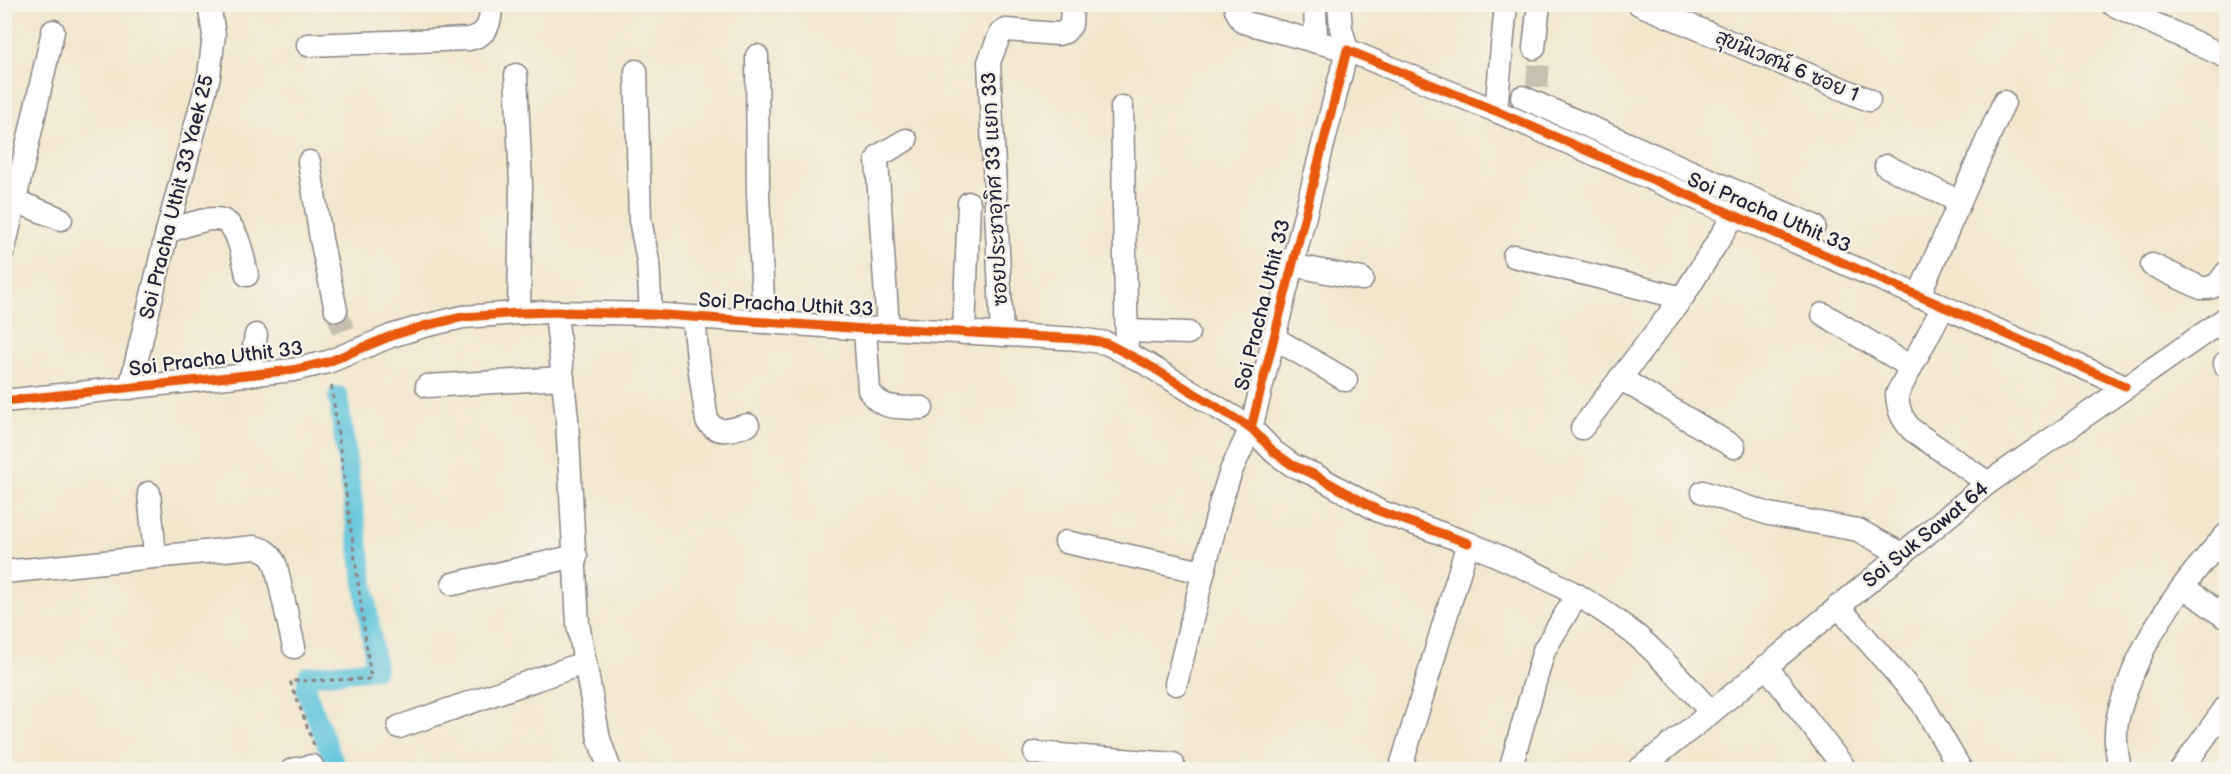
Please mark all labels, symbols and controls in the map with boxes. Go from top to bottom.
street label: สุขนิเวศน์ 6 ซอย 1 [1711,23,1863,110]
street label: ซอยประชาอุทิศ 33 แยก 33 [976,71,1016,307]
street label: Soi Pracha Uthit 33 Yaek 25 [135,72,219,322]
street label: Soi Pracha Uthit 33 [1684,168,1854,258]
street label: Soi Pracha Uthit 33 [1230,217,1296,393]
street label: Soi Pracha Uthit 33 [698,288,874,322]
street label: Soi Pracha Uthit 33 [128,336,304,382]
street label: Soi Suk Sawat 64 [1858,477,1994,593]

